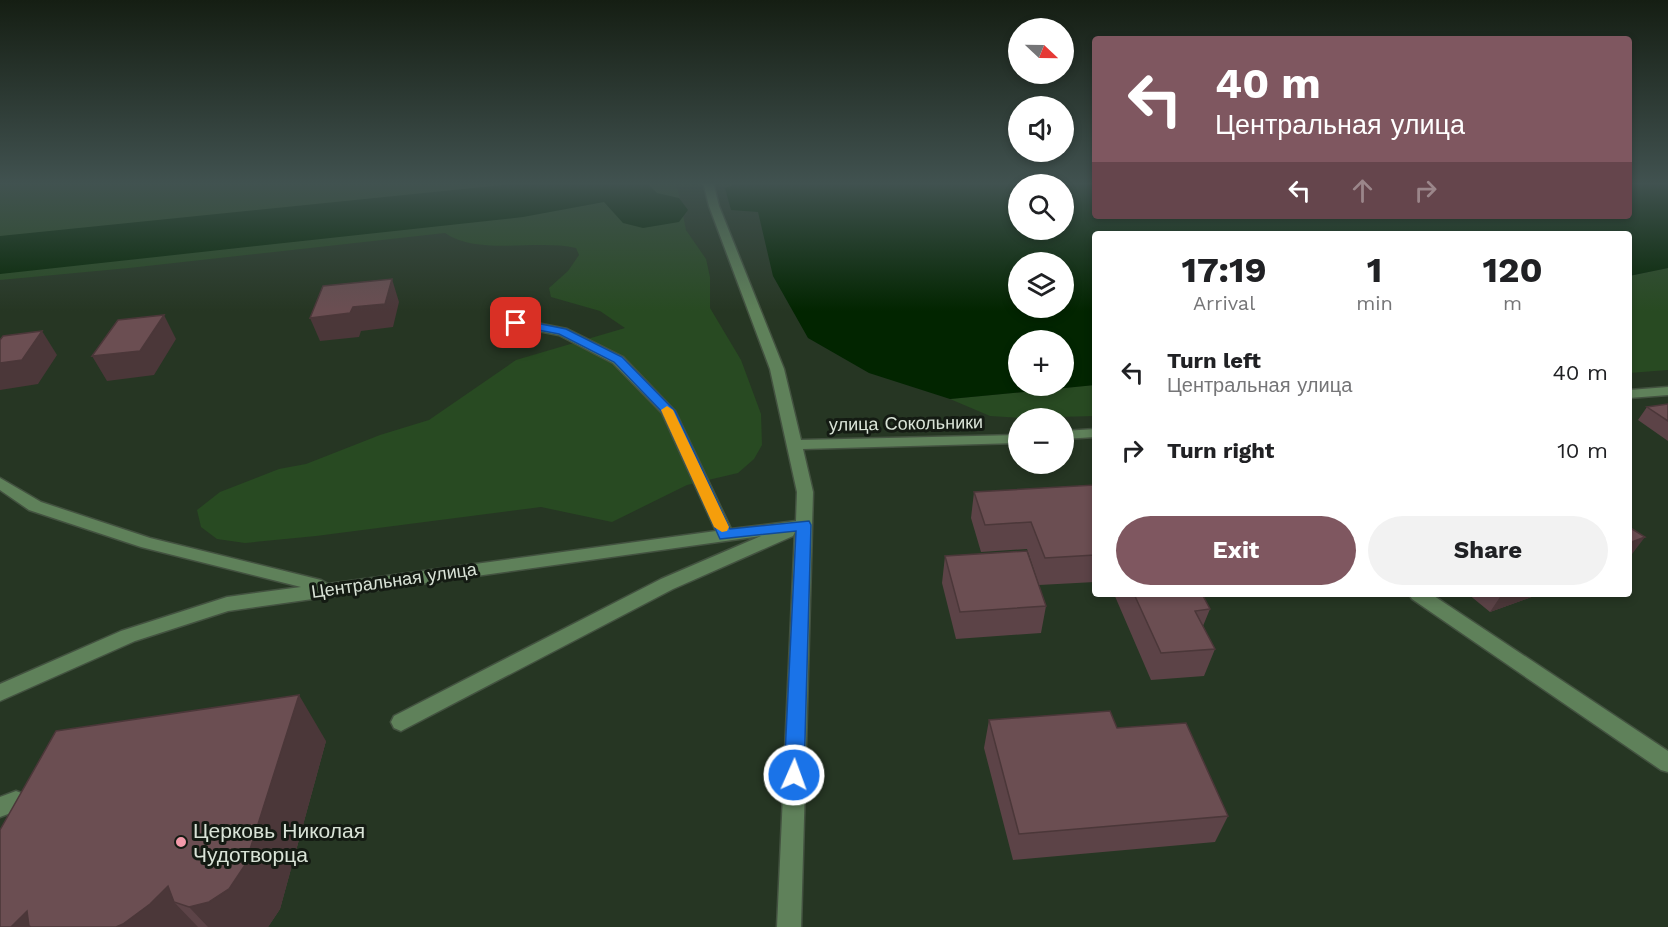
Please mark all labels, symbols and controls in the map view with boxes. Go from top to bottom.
north arrow [1008,18,1074,84]
map controls [1008,18,1074,474]
text: 40 m [1215,59,1321,108]
icon: left [1116,60,1194,138]
button: sound [1008,96,1074,162]
text: Центральная улица [1215,109,1465,141]
button: search [1008,174,1074,240]
icon: left [1283,174,1316,207]
icon: ahead [1346,174,1379,207]
icon: right [1409,174,1442,207]
text: 17:19 [1181,249,1267,291]
text: 1 [1367,249,1382,291]
text: 120 [1482,249,1543,291]
button: layers [1008,252,1074,318]
text: Arrival [1193,291,1255,315]
text: min [1356,291,1393,315]
text: m [1503,291,1522,315]
pin [490,297,541,348]
icon: arrive [499,306,532,339]
button: + [1008,330,1074,396]
text: Turn left [1167,348,1261,373]
icon: left [1116,356,1149,389]
text: 40 m [1552,360,1608,385]
text: Центральная улица [1167,373,1352,397]
button: − [1008,408,1074,474]
street label: улица Сокольники [829,411,983,435]
icon: right [1116,434,1149,467]
text: Turn right [1167,438,1274,463]
text: 10 m [1557,438,1608,463]
button: Exit [1116,516,1356,585]
button: Share [1368,516,1608,585]
street label: Центральная улица [310,558,479,602]
position arrow [762,743,826,807]
place label: Церковь Николая Чудотворца [193,818,365,867]
marker: Церковь Николая Чудотворца [174,835,188,849]

